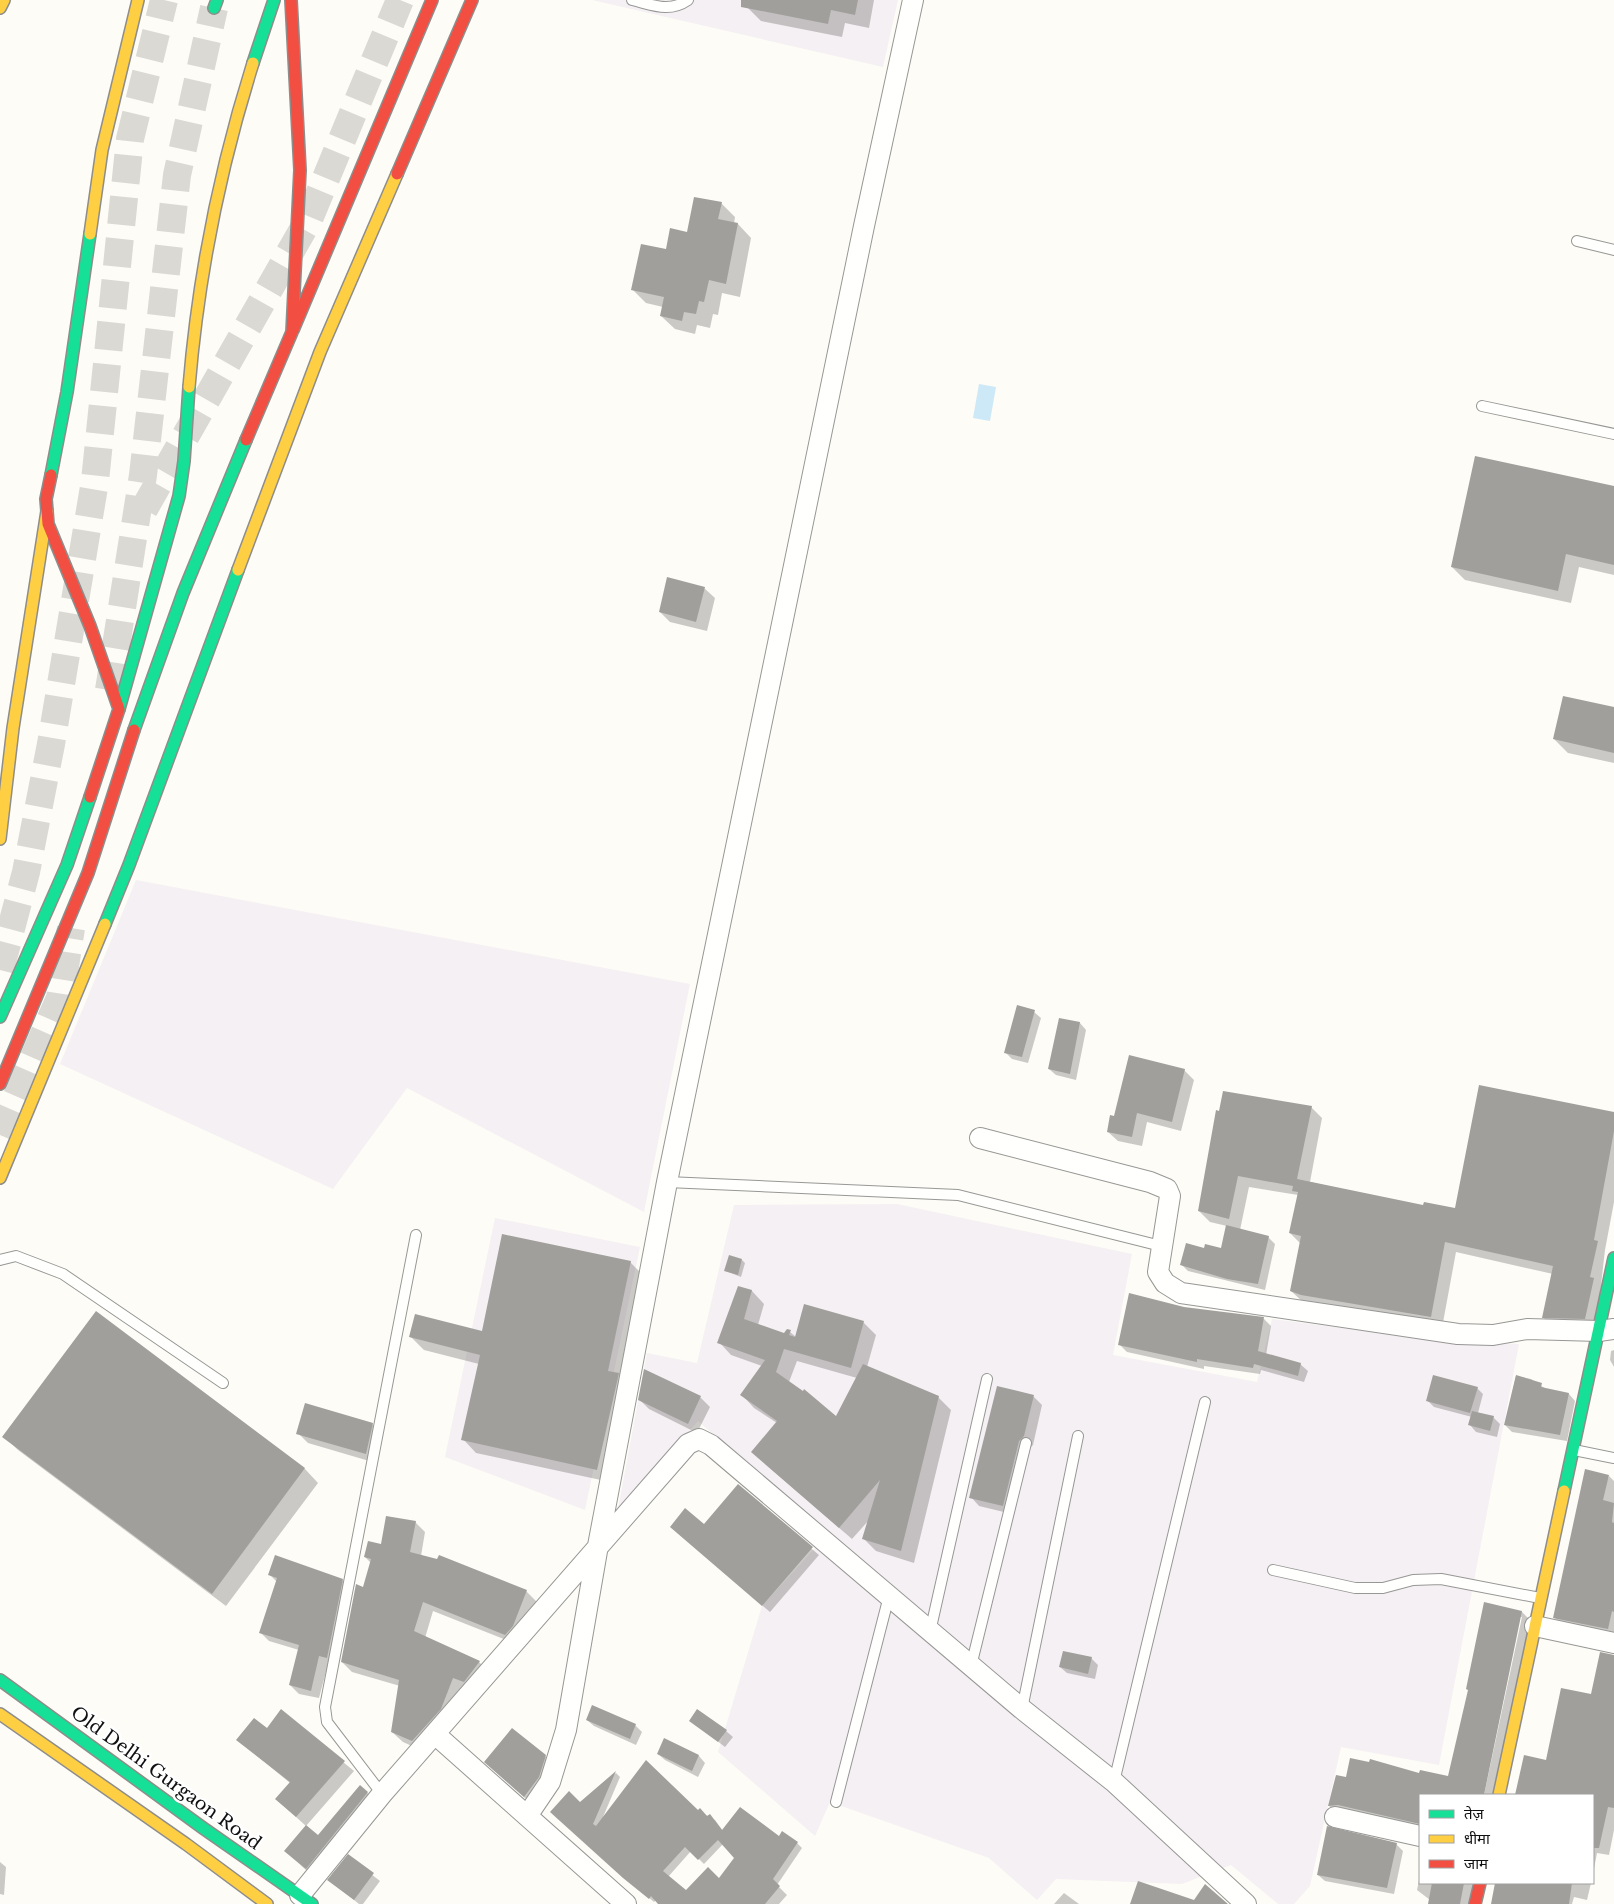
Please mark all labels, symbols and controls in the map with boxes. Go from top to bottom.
street label: Old Delhi Gurgaon Road [66,1701,266,1855]
legend [1419,1794,1594,1884]
text: तेज़ [1464,1804,1485,1823]
text: धीमा [1464,1829,1491,1848]
text: जाम [1464,1854,1489,1873]

